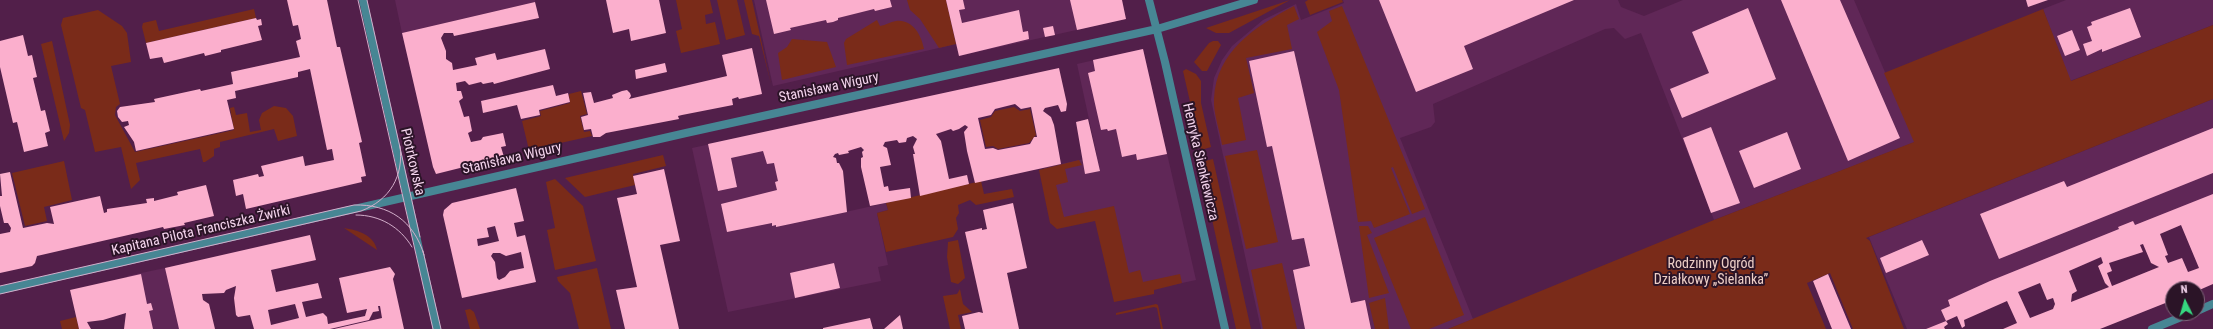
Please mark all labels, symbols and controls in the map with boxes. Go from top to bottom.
street label: Stanisława Wigury [778,69,880,107]
street label: Henryka Sienkiewicza [1178,102,1222,222]
street label: Piotrkowska [396,127,428,197]
street label: Stanisława Wigury [461,139,563,179]
street label: Kapitana Pilota Franciszka Żwirki [110,202,292,260]
park label: Rodzinny Ogród Działkowy „Sielanka” [1654,256,1768,288]
north arrow [2165,281,2205,321]
text: N [2180,283,2188,296]

